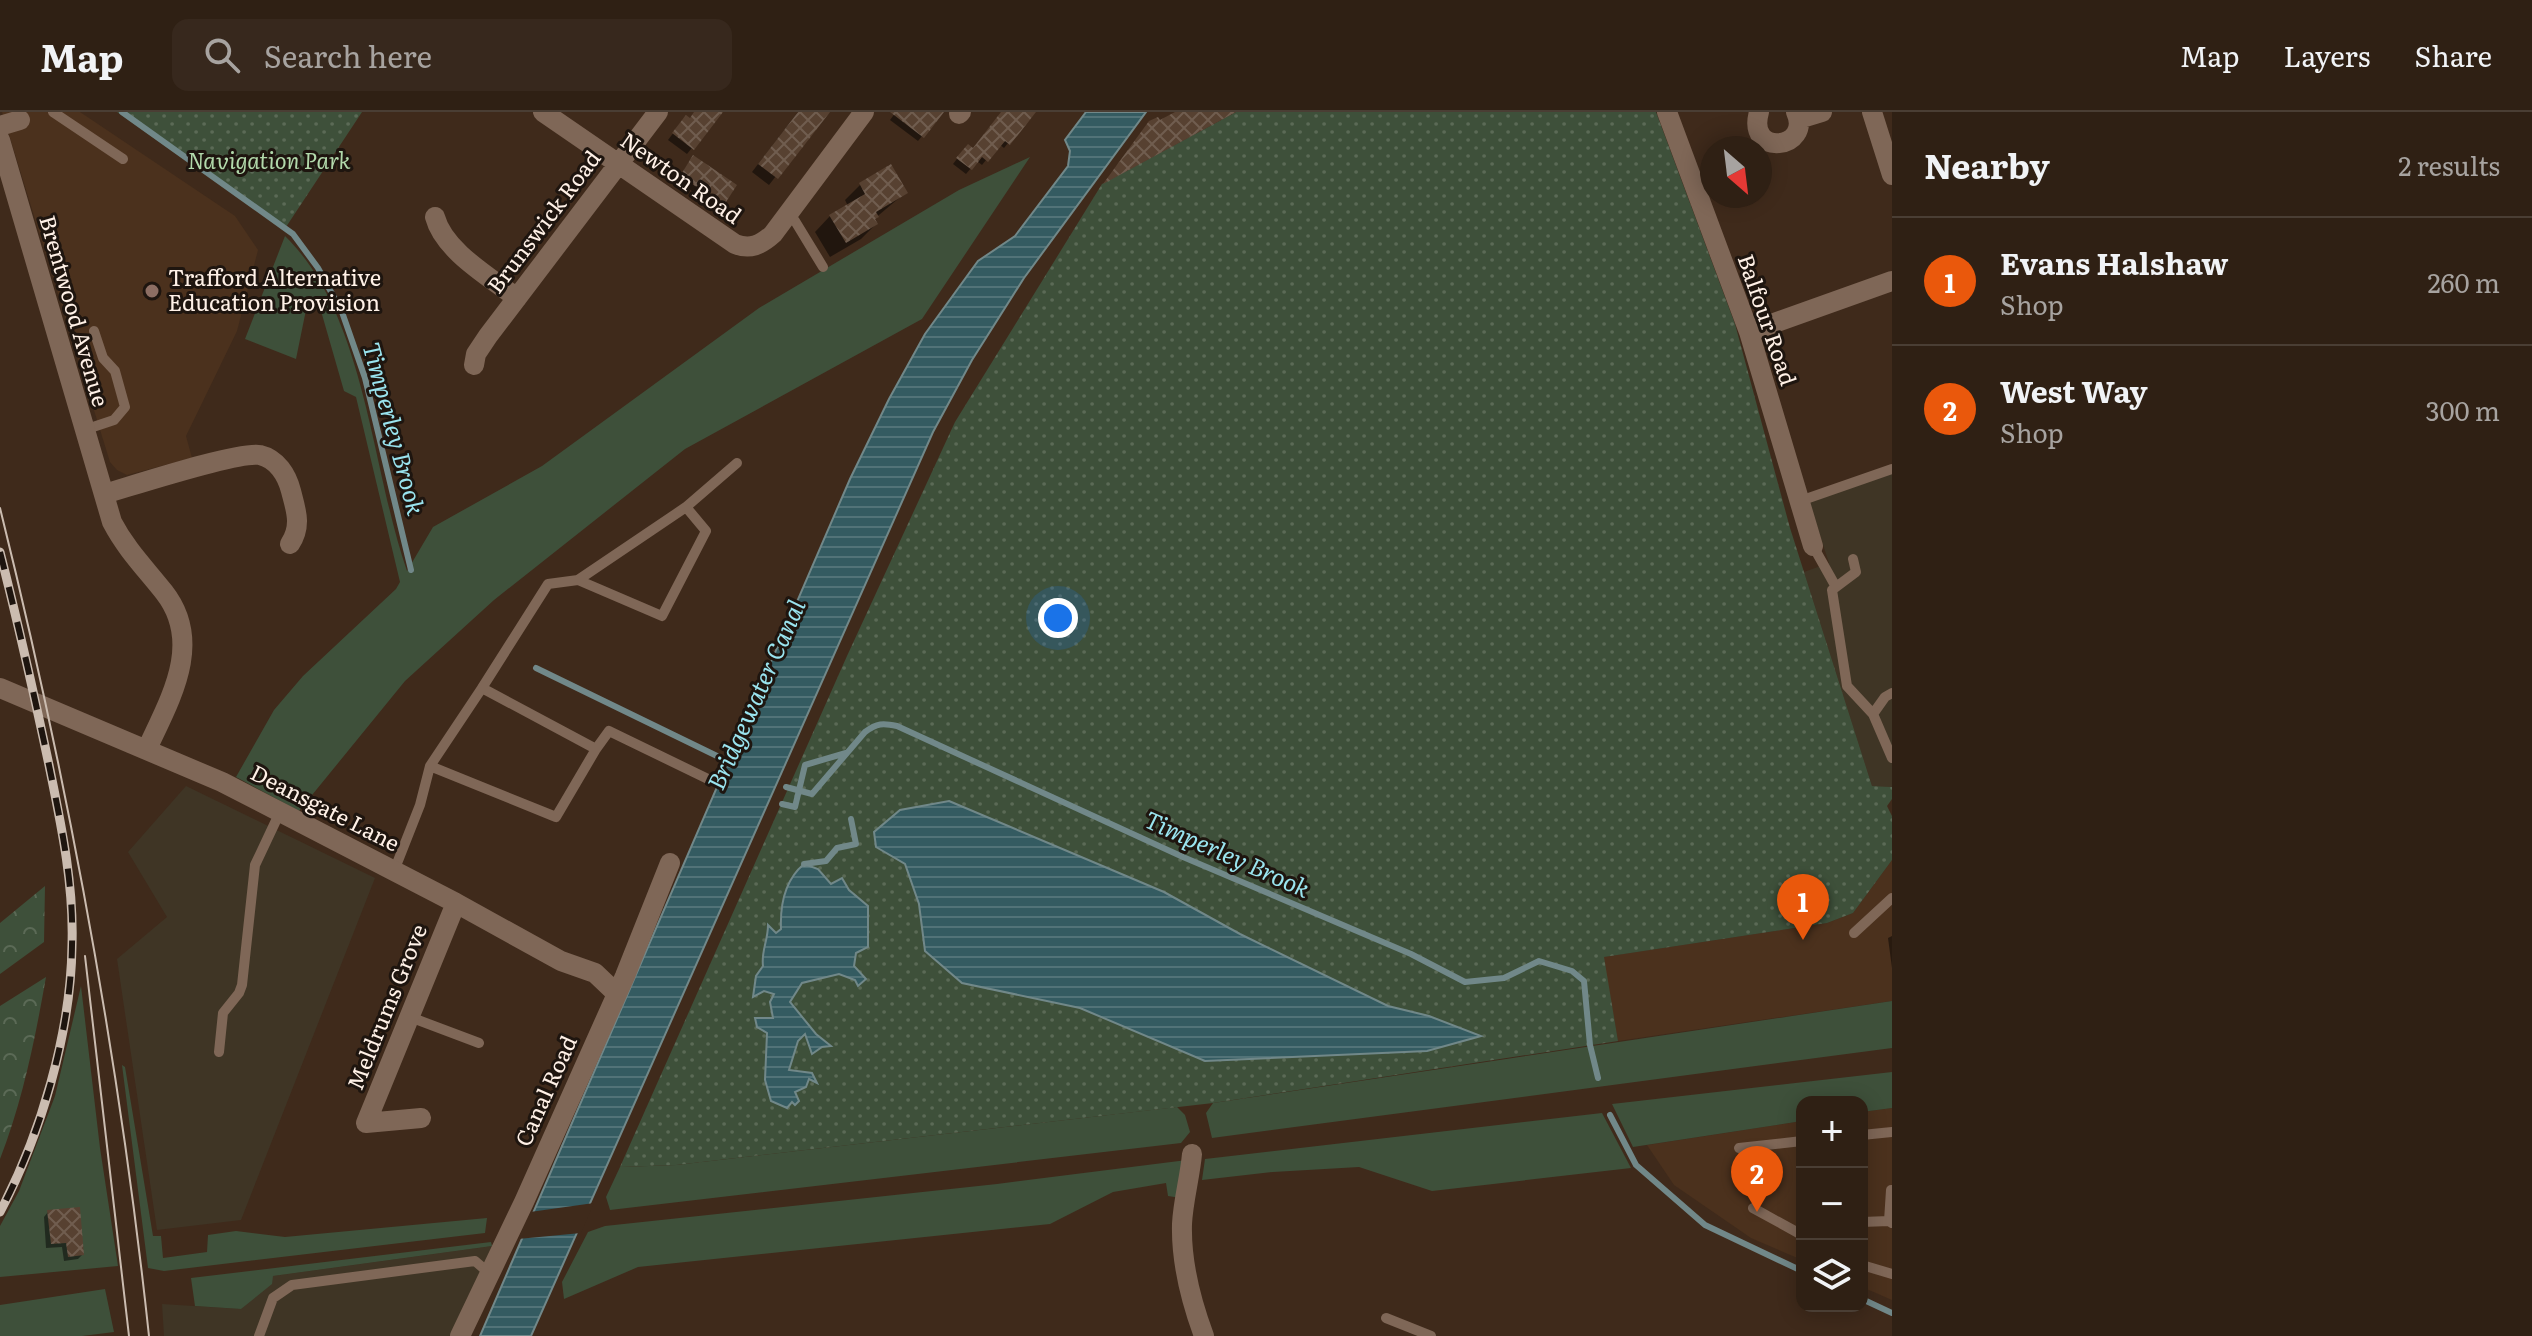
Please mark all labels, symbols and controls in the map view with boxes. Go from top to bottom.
search box [172,19,732,91]
text: Map [40,27,124,84]
icon: search [200,33,244,77]
text: Search here [264,33,432,77]
text: Map [2180,34,2239,76]
text: Layers [2283,34,2370,76]
text: Share [2414,34,2492,76]
street label: Newton Road [615,123,749,231]
north arrow [1700,136,1772,208]
text: Nearby [1924,139,2050,189]
park label: Navigation Park [187,143,351,176]
street label: Brunswick Road [478,143,608,299]
text: 2 results [2398,145,2500,184]
street label: Brentwood Avenue [32,211,119,410]
text: Evans Halshaw [2000,240,2228,284]
street label: Balfour Road [1731,249,1806,390]
place label: Trafford Alternative Education Provision [168,260,381,318]
text: 1 [1945,262,1955,301]
text: 260 m [2427,262,2500,301]
marker: Trafford Alternative Education Provision [143,282,161,300]
text: Shop [2000,284,2064,323]
water label: Timperley Brook [356,338,435,519]
text: West Way [2000,368,2148,412]
text: 2 [1943,390,1957,429]
text: 300 m [2425,390,2500,429]
text: Shop [2000,412,2064,451]
water label: Bridgewater Canal [697,593,813,795]
your location [1038,598,1078,638]
street label: Deansgate Lane [245,755,406,858]
water label: Timperley Brook [1140,801,1317,905]
pin: 1 [1777,874,1829,940]
street label: Meldrums Grove [337,919,434,1094]
street label: Canal Road [505,1030,584,1151]
map controls [1796,1096,1868,1312]
button: + [1796,1096,1868,1168]
pin: 2 [1731,1146,1783,1212]
button: − [1796,1168,1868,1240]
button: layers [1796,1240,1868,1312]

